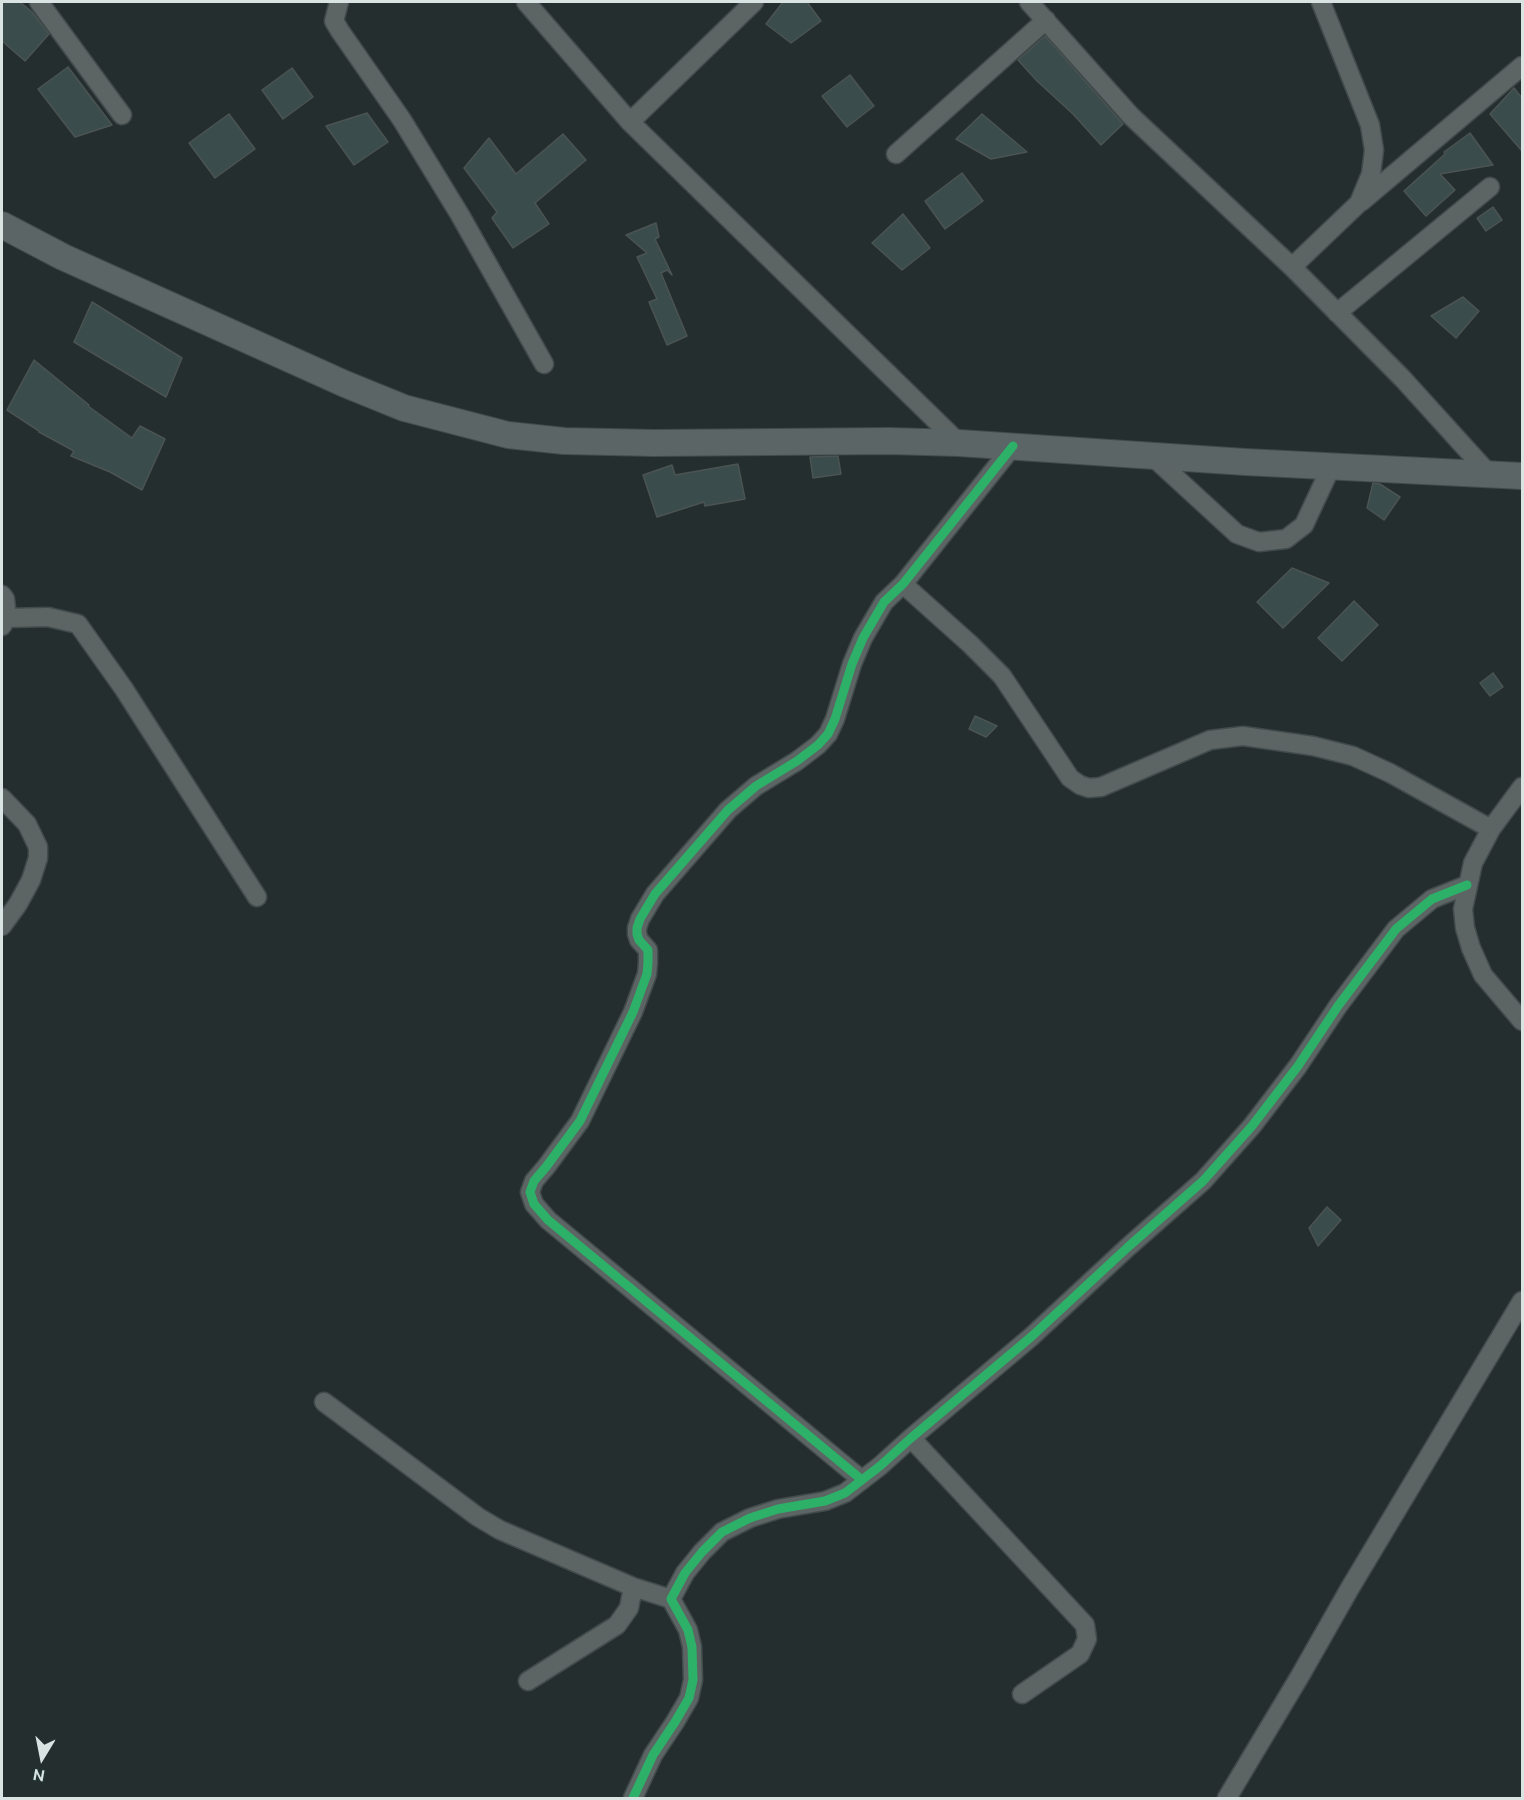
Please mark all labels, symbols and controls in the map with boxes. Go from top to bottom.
north arrow [12,1728,72,1788]
text: N [31,1766,46,1786]

